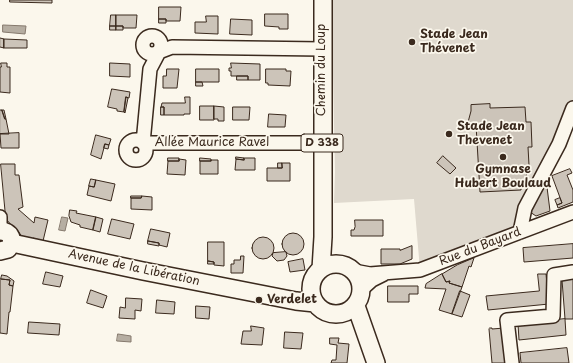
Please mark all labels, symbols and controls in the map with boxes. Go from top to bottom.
street label: Chemin du Loup [315,24,329,116]
place label: Stade Jean Thévenet [420,28,488,56]
marker: Stade Jean Thévenet [407,37,417,47]
place label: Stade Jean Thevenet [457,120,525,148]
marker: Stade Jean Thevenet [444,129,454,139]
road number: D 338 [301,134,343,152]
street label: Allée Maurice Ravel [155,136,269,150]
marker: Gymnase Hubert Boulaud [498,152,508,162]
place label: Gymnase Hubert Boulaud [455,163,551,191]
street label: Rue du Bayard [437,225,523,269]
street label: Avenue de la Libération [67,247,201,289]
place label: Verdelet [267,293,317,307]
marker: Verdelet [254,295,264,305]

